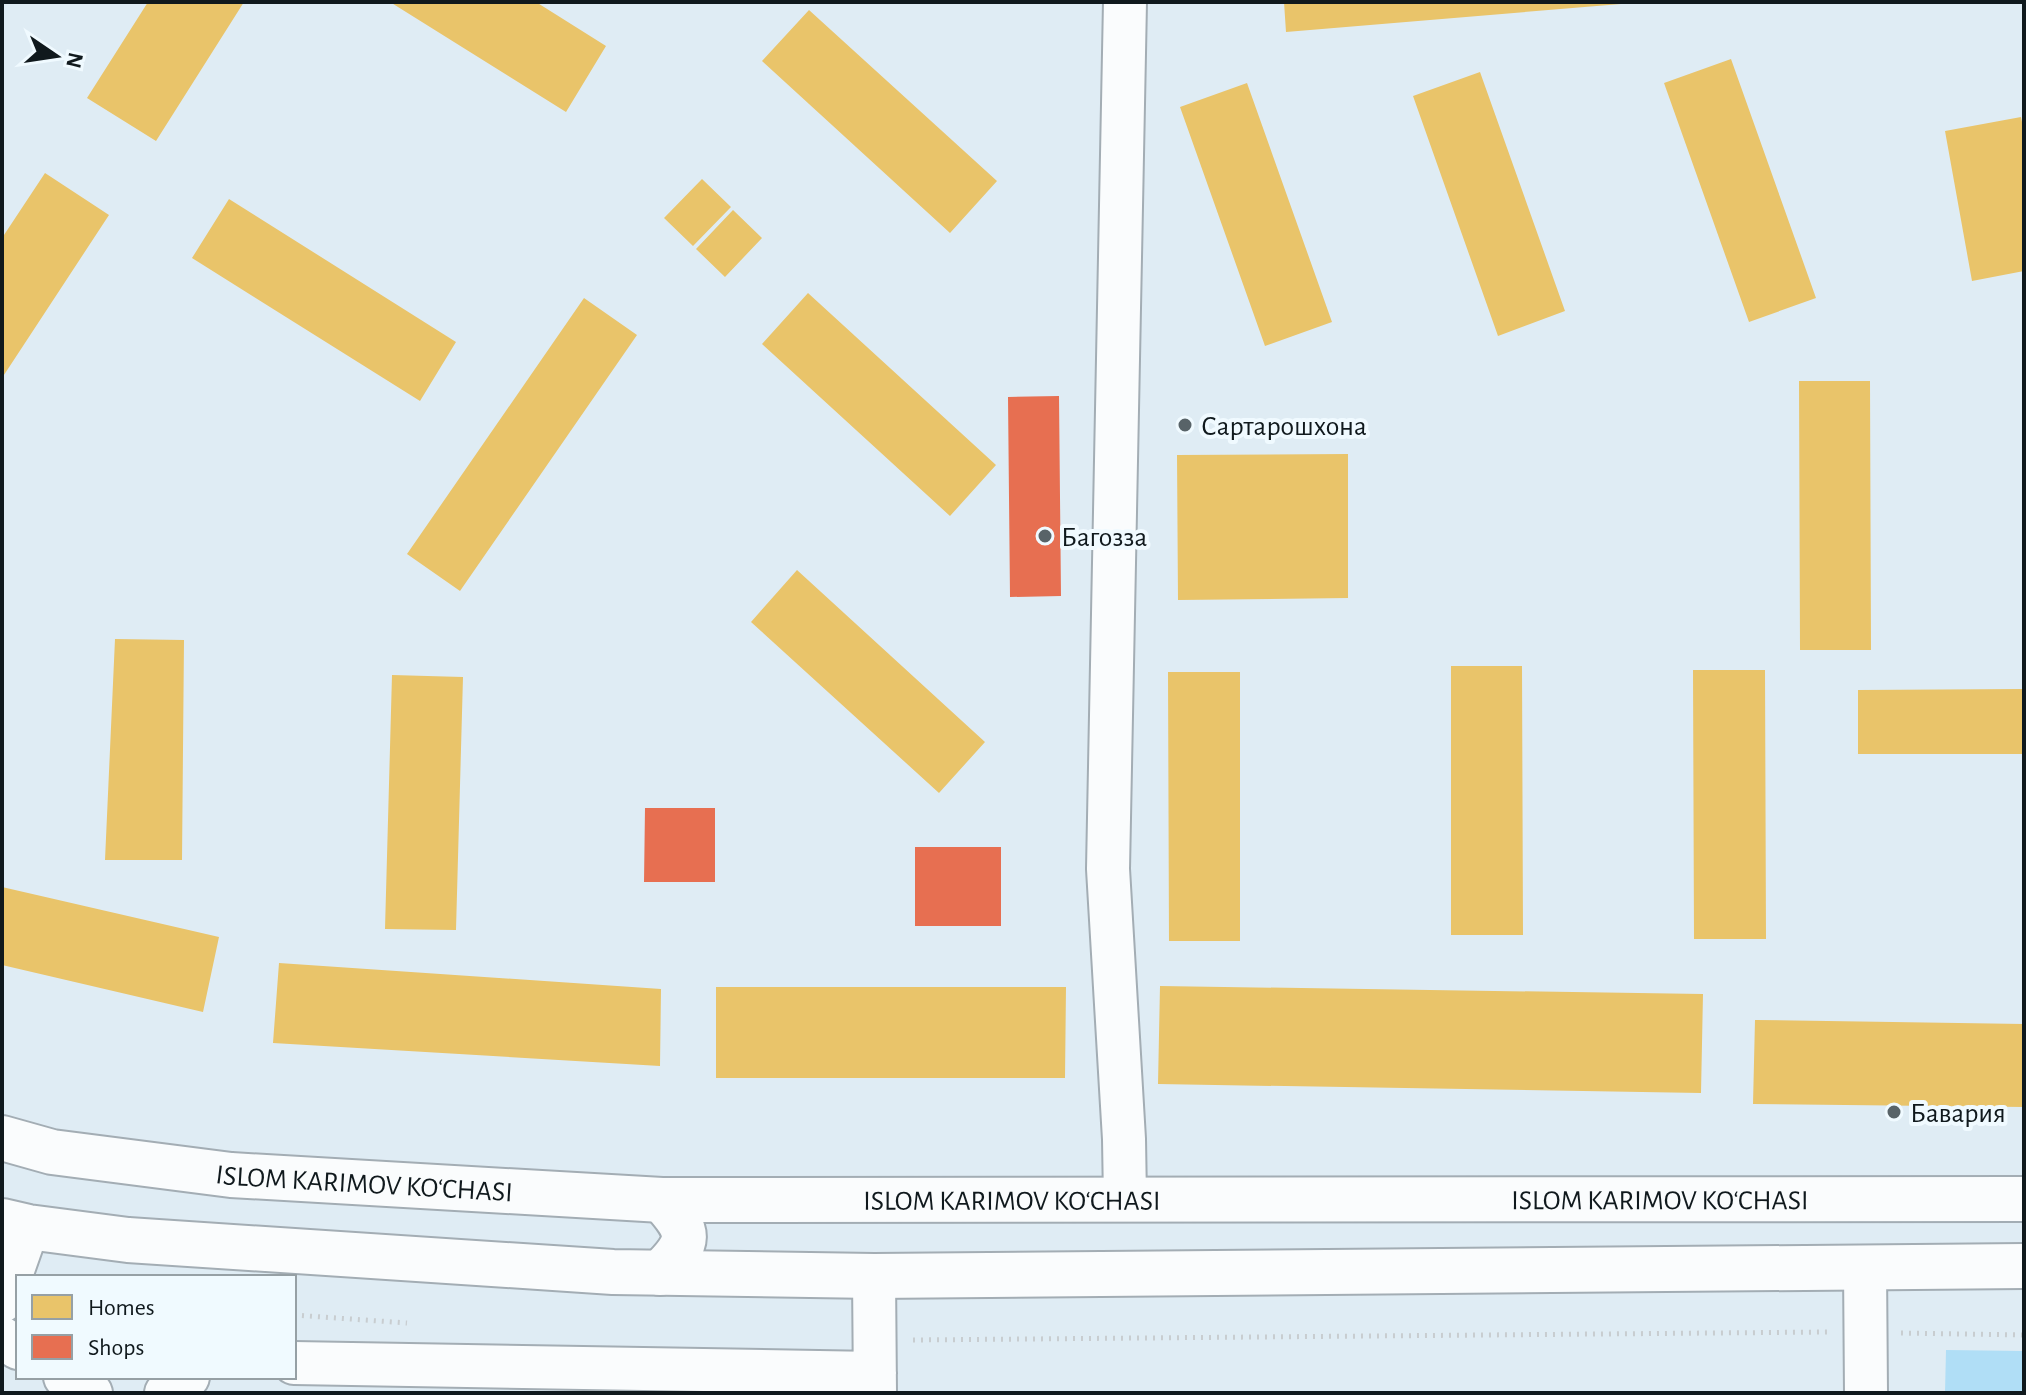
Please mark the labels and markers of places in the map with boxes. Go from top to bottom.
place label: Сартарошхона [1201,413,1367,441]
marker: Сартарошхона [1176,416,1194,434]
place label: Багозза [1061,524,1147,552]
marker: Багозза [1036,527,1054,545]
place label: Бавария [1910,1100,2006,1128]
marker: Бавария [1885,1103,1903,1121]

